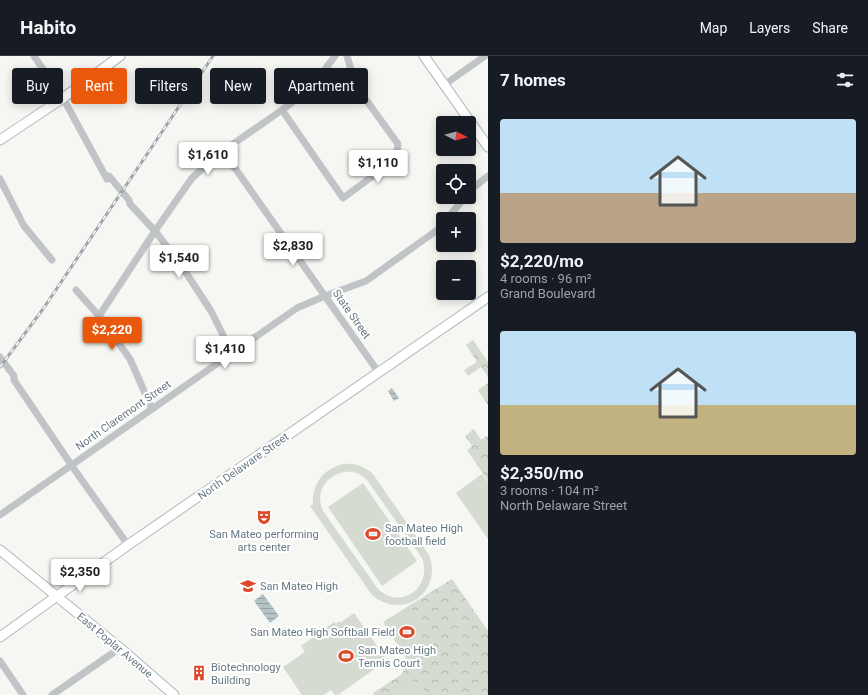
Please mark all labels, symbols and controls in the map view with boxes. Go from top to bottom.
text: Habito [20,16,76,39]
text: Map [700,20,727,36]
text: Layers [749,20,790,36]
text: Share [812,20,848,36]
chip: Buy [12,68,63,104]
chip: Rent [71,68,127,104]
chip: Filters [135,68,202,104]
chip: New [210,68,266,104]
chip: Apartment [274,68,368,104]
icon: filters [834,69,856,91]
text: 7 homes [500,70,566,90]
north arrow [436,116,476,156]
map controls [436,116,476,300]
pin: $1,610 [175,142,241,176]
icon: home [642,145,714,217]
text: $1,610 [188,147,228,162]
pin: $1,110 [345,150,411,184]
text: $1,110 [358,155,398,170]
button: locate [436,164,476,204]
button: + [436,212,476,252]
pin: $2,830 [260,233,326,267]
text: $2,830 [273,238,313,253]
pin: $1,540 [146,245,212,279]
text: $1,540 [159,250,199,265]
text: $2,220/mo [500,251,584,271]
button: − [436,260,476,300]
text: 4 rooms · 96 m² [500,271,592,286]
text: Grand Boulevard [500,286,595,301]
street label: State Street [330,287,374,342]
pin: $2,220 [79,317,145,351]
text: $2,220 [92,322,132,337]
pin: $1,410 [192,336,258,370]
text: $1,410 [205,341,245,356]
icon: home [642,357,714,429]
street label: North Claremont Street [73,377,174,453]
street label: North Delaware Street [195,430,291,503]
text: $2,350/mo [500,463,584,483]
text: 3 rooms · 104 m² [500,483,599,498]
text: North Delaware Street [500,498,627,513]
theatre icon: San Mateo performing arts center [255,508,273,526]
place label: San Mateo High football field [385,522,463,548]
sports icon: San Mateo High football field [364,525,382,543]
place label: San Mateo performing arts center [209,528,319,554]
pin: $2,350 [47,559,113,593]
text: $2,350 [60,564,100,579]
school or university icon: San Mateo High [239,577,257,595]
place label: San Mateo High [260,580,338,593]
street label: East Poplar Avenue [74,610,155,681]
sports icon: San Mateo High Softball Field [398,623,416,641]
place label: San Mateo High Softball Field [250,626,395,639]
place label: San Mateo High Tennis Court [358,644,436,670]
sports icon: San Mateo High Tennis Court [337,647,355,665]
place label: Biotechnology Building [211,661,282,687]
building icon: Biotechnology Building [190,664,208,682]

